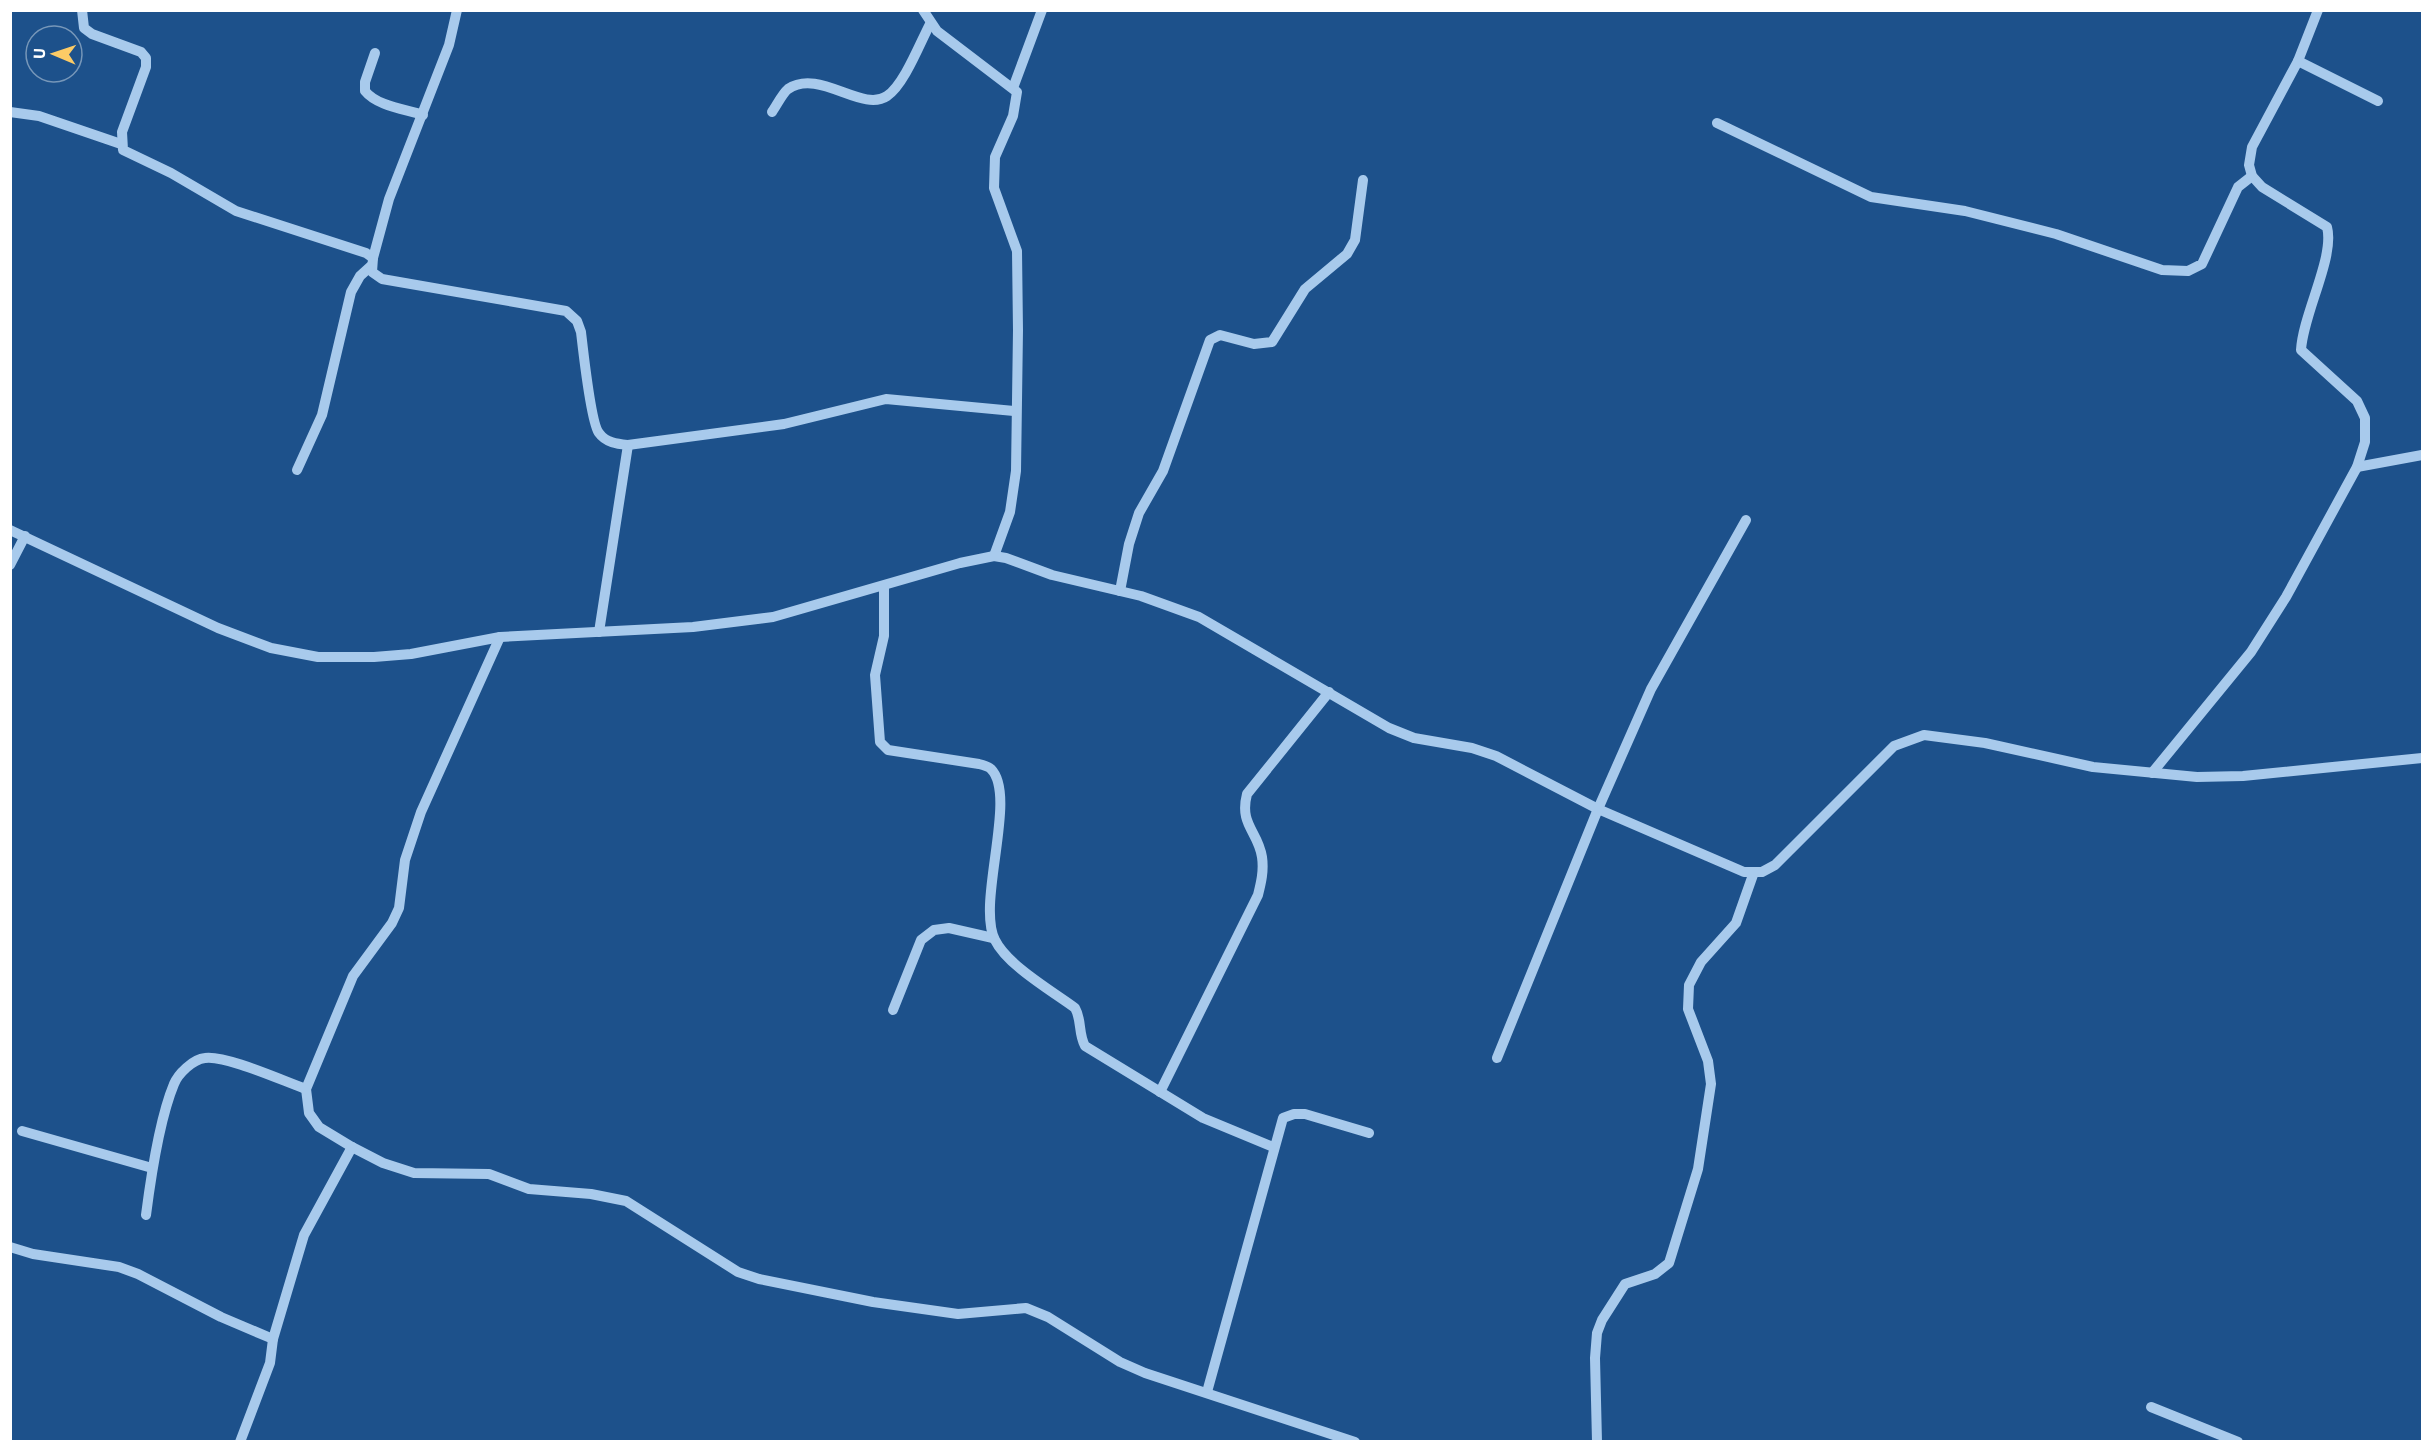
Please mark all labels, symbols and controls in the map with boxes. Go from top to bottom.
north arrow [24,24,84,84]
text: U [29,48,49,59]

